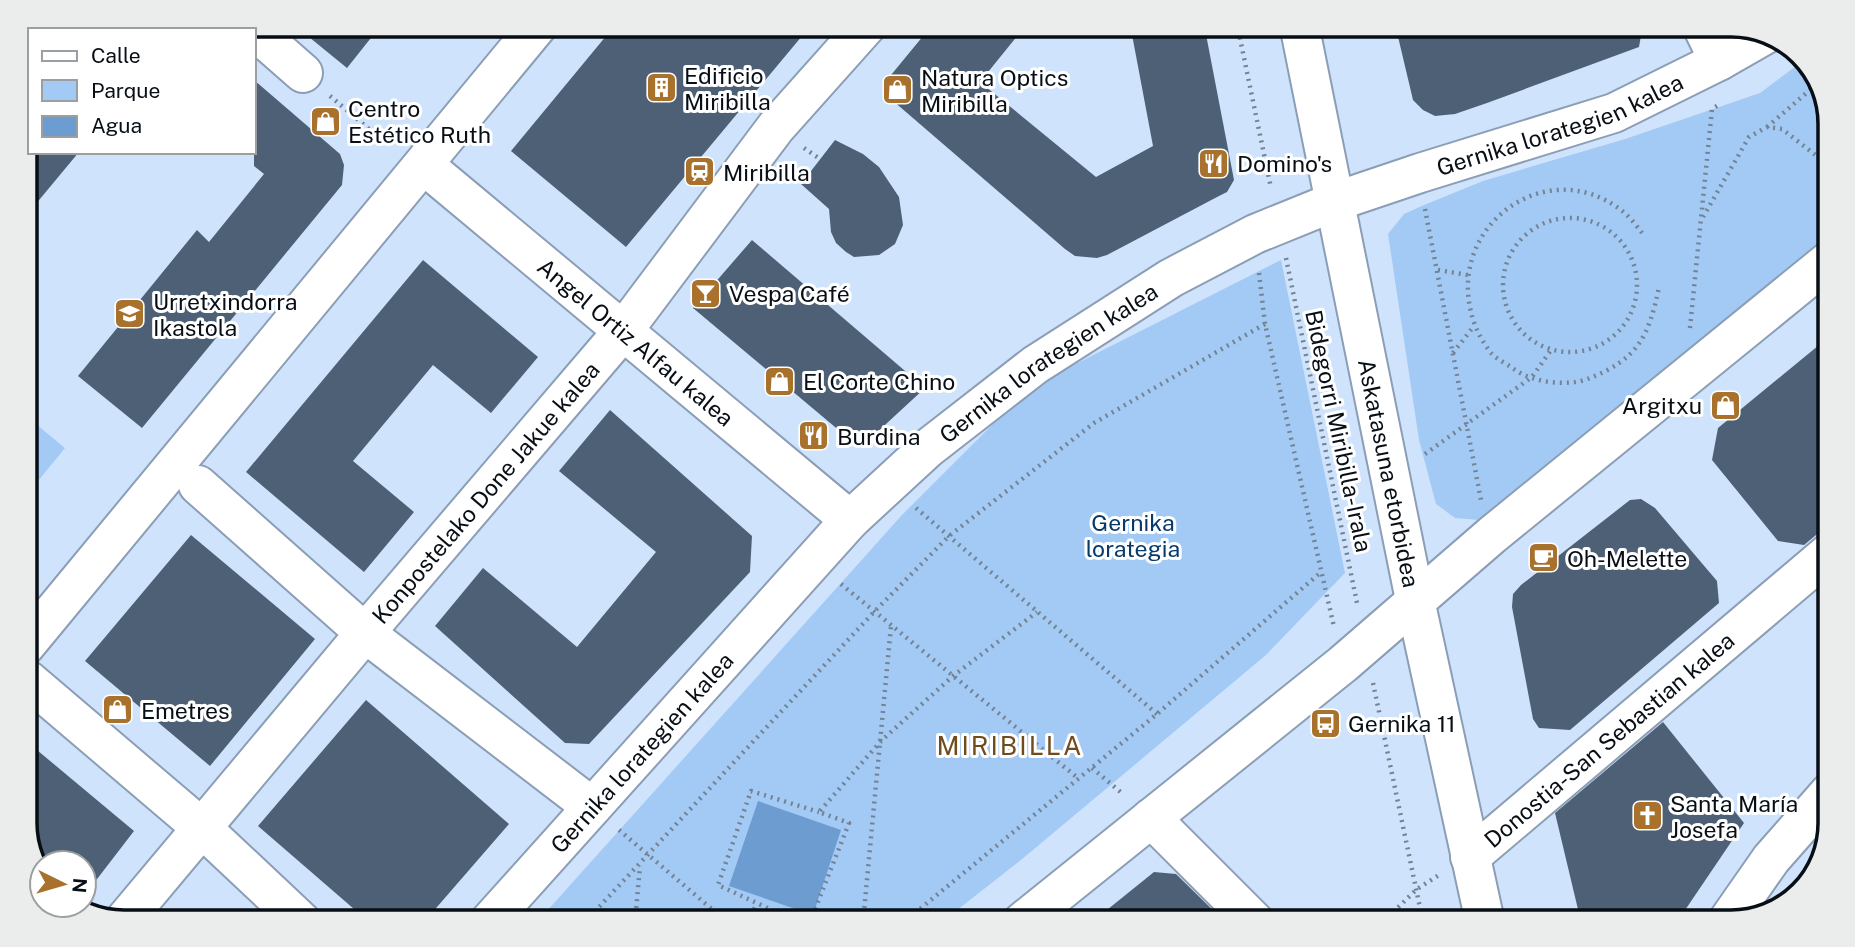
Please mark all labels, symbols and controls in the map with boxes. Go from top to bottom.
legend [28,28,256,154]
text: Calle [91,43,141,68]
place label: Edificio Miribilla [684,62,771,115]
place label: Natura Optics Miribilla [921,64,1068,117]
street label: Gernika lorategien kalea [1433,68,1687,181]
building icon: Edificio Miribilla [644,71,678,105]
shop icon: Natura Optics Miribilla [881,73,915,107]
text: Parque [91,78,160,103]
place label: Centro Estético Ruth [348,95,491,148]
shop icon: Centro Estético Ruth [308,104,342,138]
text: Agua [91,113,142,138]
restaurant icon: Domino's [1197,146,1231,180]
place label: Domino's [1237,150,1332,177]
station icon: Miribilla [683,155,717,189]
place label: Miribilla [723,159,810,186]
street label: Angel Ortiz Alfau kalea [533,252,740,431]
bar icon: Vespa Café [689,276,723,310]
street label: Gernika lorategien kalea [934,277,1162,448]
place label: Vespa Café [729,280,850,307]
place label: Urretxindorra Ikastola [153,288,298,341]
school or university icon: Urretxindorra Ikastola [113,297,147,331]
street label: Bidegorri Miribilla-Irala [1300,307,1378,555]
street label: Konpostelako Done Jakue kalea [366,356,605,629]
street label: Askatasuna etorbidea [1353,356,1426,590]
shop icon: El Corte Chino [763,364,797,398]
place label: El Corte Chino [803,368,955,395]
shop icon: Argitxu [1708,388,1742,422]
place label: Argitxu [1622,392,1702,419]
restaurant icon: Burdina [797,419,831,453]
place label: Burdina [837,423,920,450]
park label: Gernika lorategia [1086,509,1180,562]
cafe icon: Oh-Melette [1527,541,1561,575]
place label: Oh-Melette [1567,545,1687,572]
street label: Donostia-San Sebastian kalea [1479,626,1739,853]
street label: Gernika lorategien kalea [544,647,738,858]
shop icon: Emetres [101,693,135,727]
place label: Emetres [141,697,230,724]
bus stop icon: Gernika 11 [1308,706,1342,740]
place label: Gernika 11 [1348,710,1456,737]
district label: MIRIBILLA [936,730,1084,761]
place label: Santa María Josefa [1670,790,1798,843]
church icon: Santa María Josefa [1630,799,1664,833]
north arrow [28,849,98,919]
text: N [68,877,92,894]

